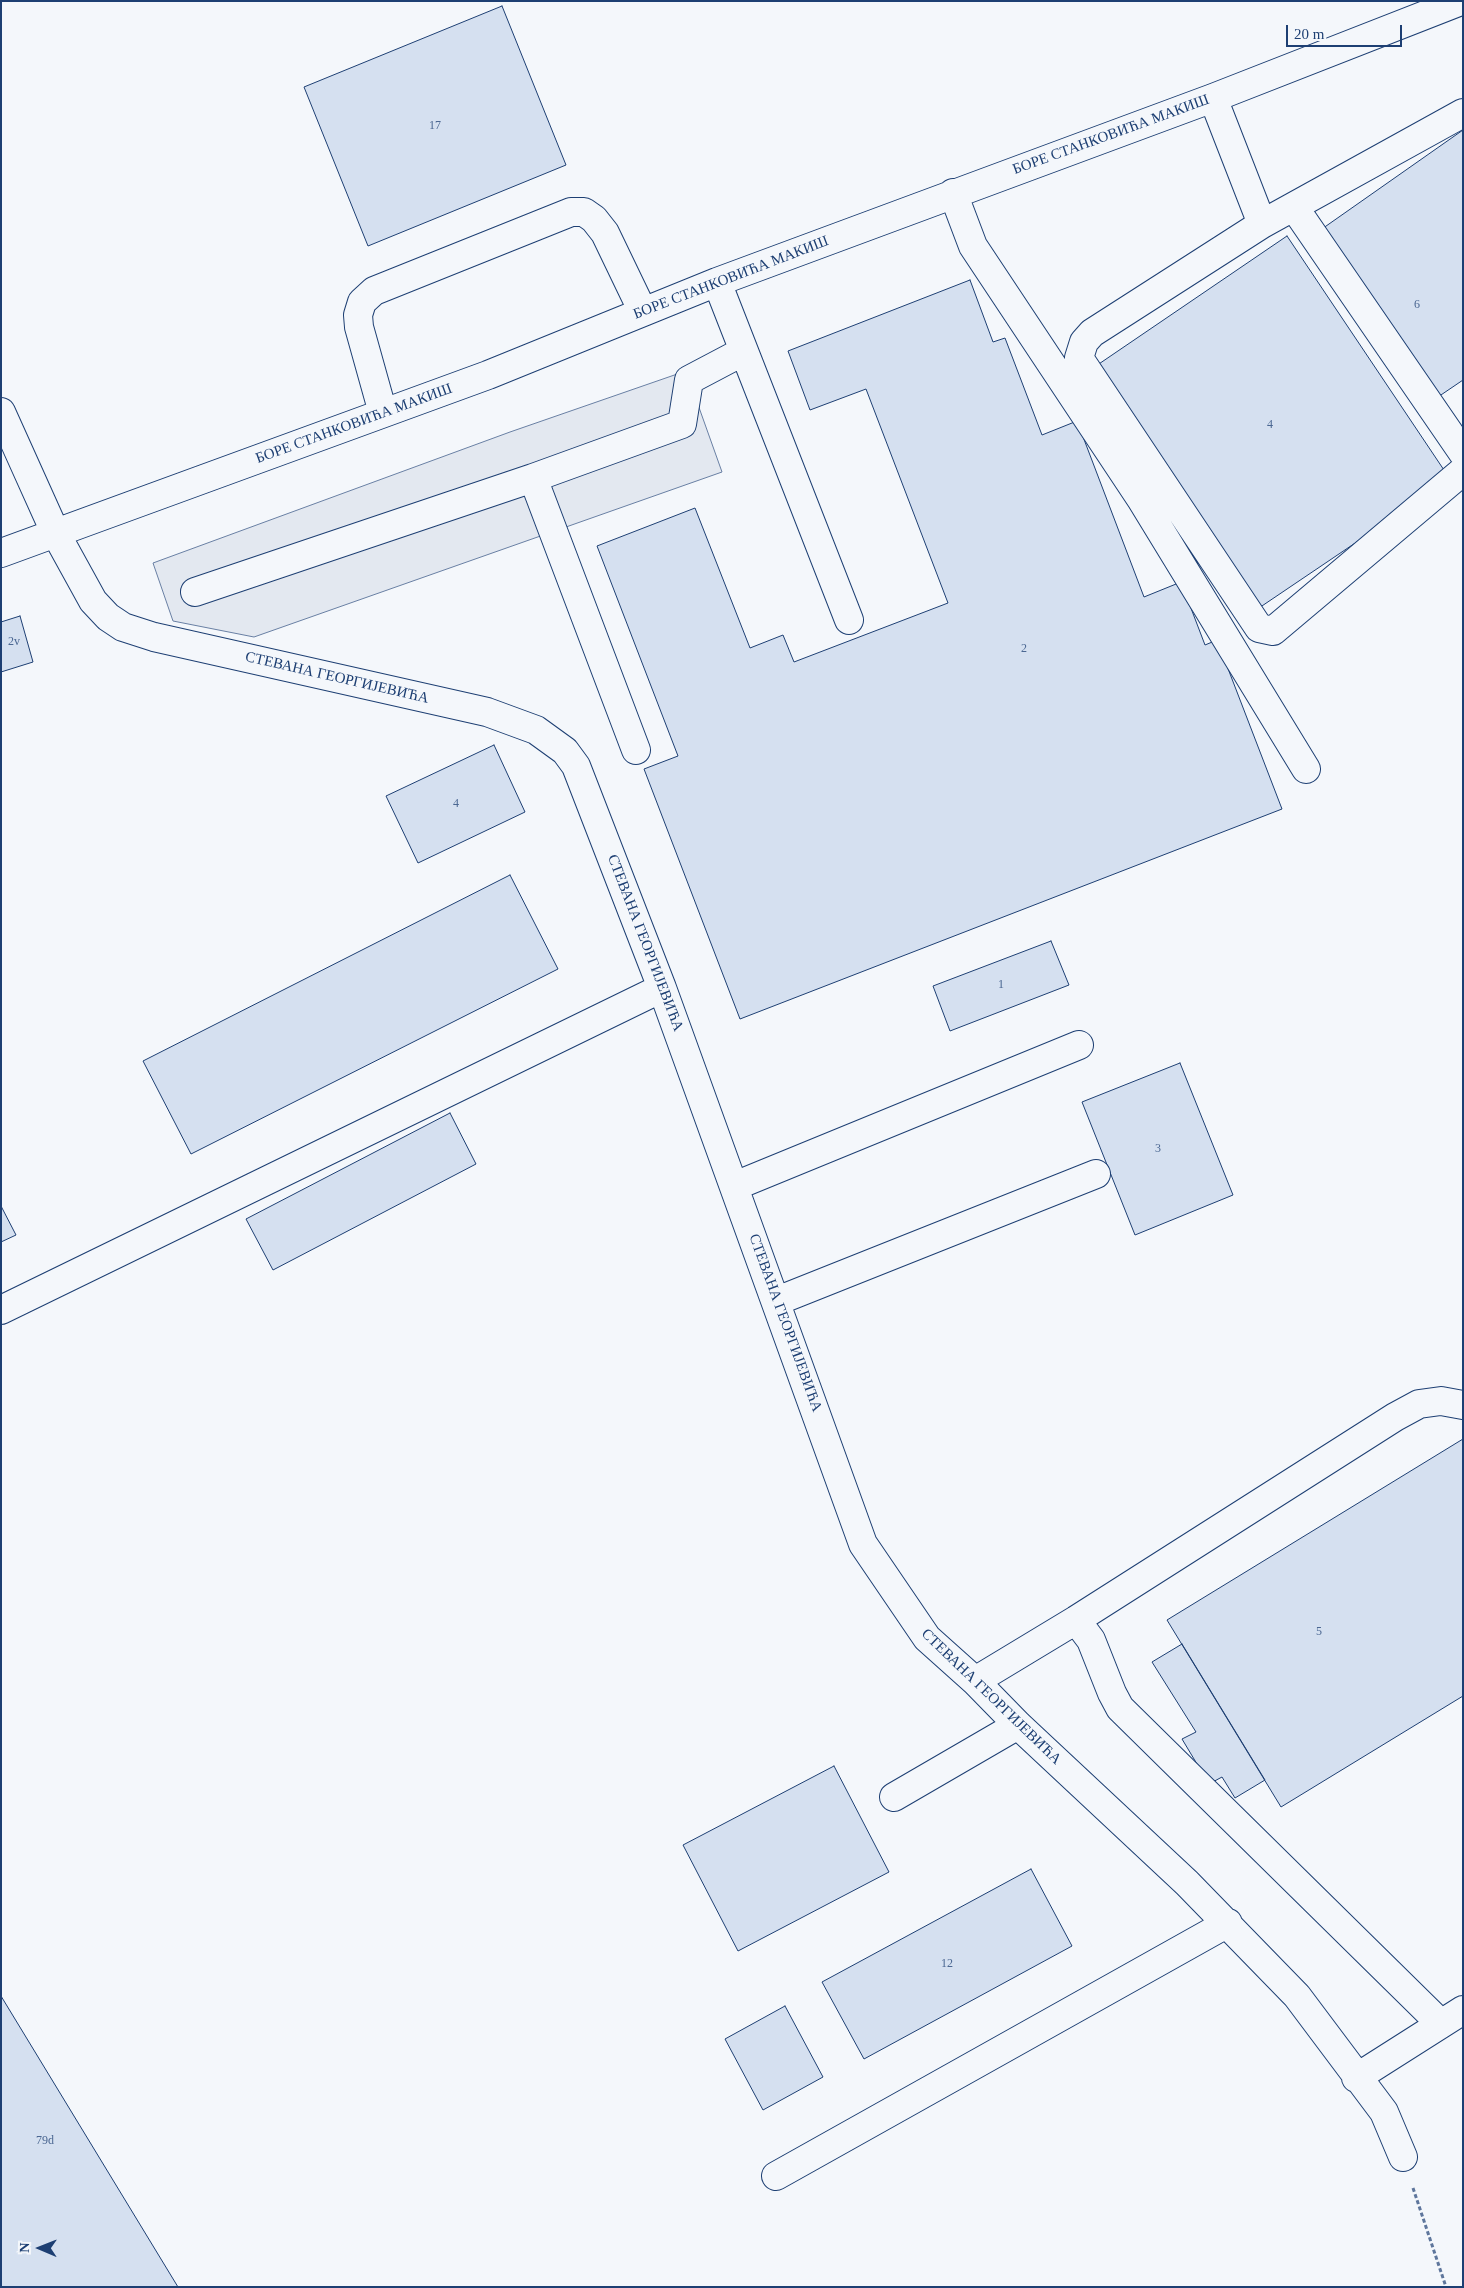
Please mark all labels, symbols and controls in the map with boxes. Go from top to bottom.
scale bar [1289,15,1405,47]
text: 20 m [1294,26,1324,42]
street label: БОРЕ СТАНКОВИЋА МАКИШ [1010,91,1212,179]
house number: 17 [429,119,441,133]
street label: БОРЕ СТАНКОВИЋА МАКИШ [631,232,831,324]
house number: 6 [1414,298,1420,312]
street label: БОРЕ СТАНКОВИЋА МАКИШ [253,380,455,468]
house number: 4 [1267,418,1273,432]
house number: 2v [8,635,20,649]
house number: 2 [1021,642,1027,656]
street label: СТЕВАНА ГЕОРГИЈЕВИЋА [243,648,431,708]
house number: 4 [453,797,459,811]
street label: СТЕВАНА ГЕОРГИЈЕВИЋА [603,852,687,1034]
house number: 1 [998,978,1004,992]
house number: 3 [1155,1142,1161,1156]
street label: СТЕВАНА ГЕОРГИЈЕВИЋА [744,1232,826,1414]
street label: СТЕВАНА ГЕОРГИЈЕВИЋА [917,1625,1065,1769]
house number: 5 [1316,1625,1322,1639]
house number: 12 [941,1957,953,1971]
house number: 79d [36,2134,54,2148]
north arrow [15,2223,65,2273]
text: N [17,2243,32,2253]

